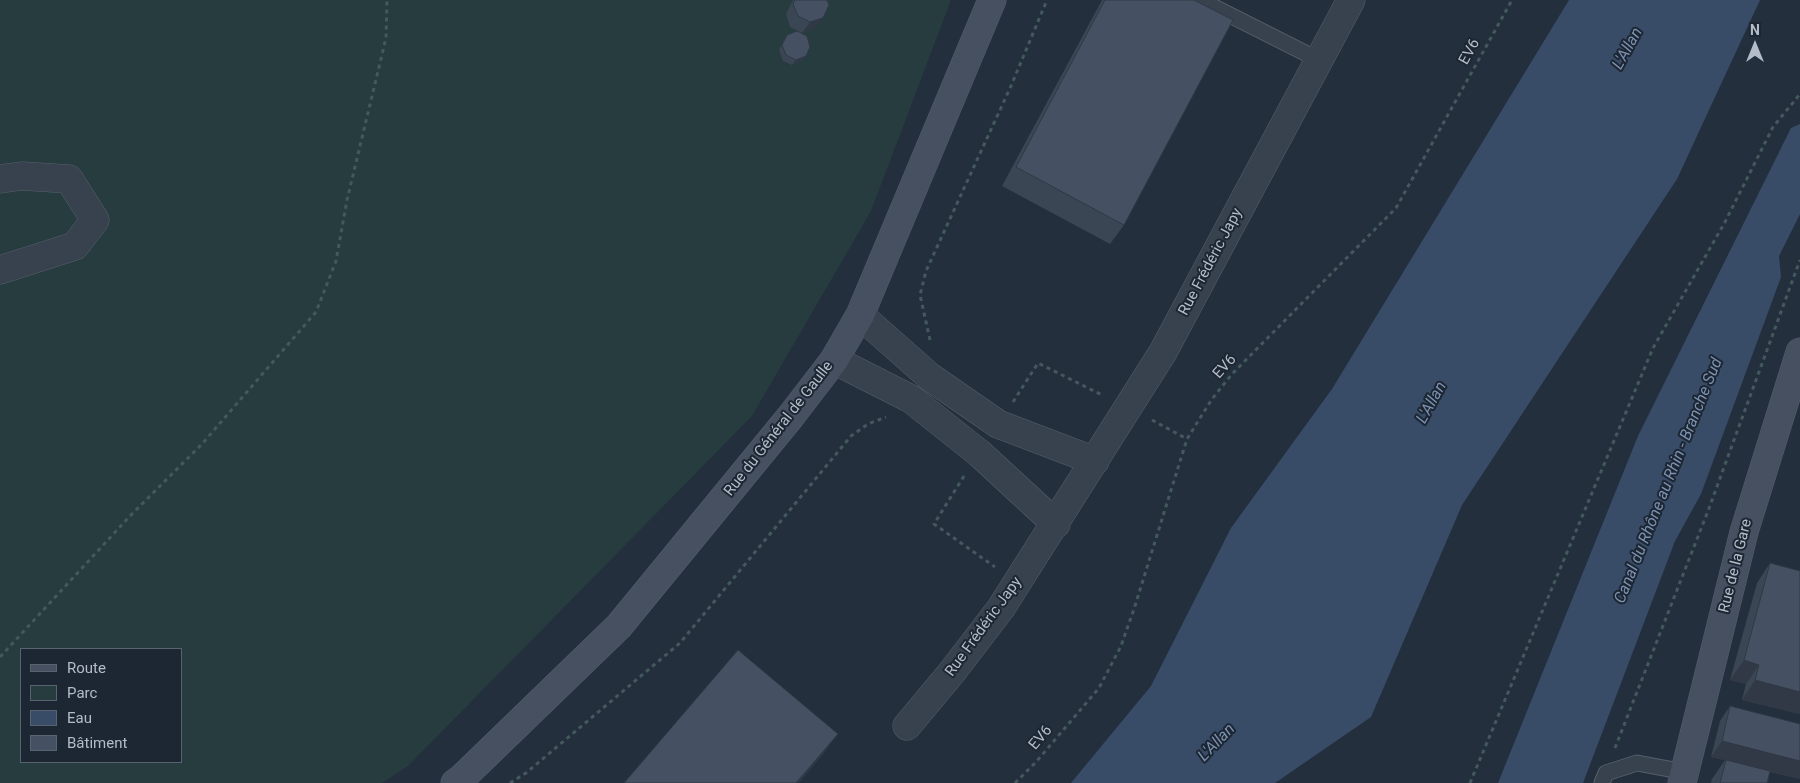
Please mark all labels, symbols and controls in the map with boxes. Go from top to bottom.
north arrow [1730,20,1780,70]
text: N [1750,22,1760,38]
water label: L'Allan [1609,25,1647,73]
street label: EV6 [1456,36,1484,68]
street label: Rue Frédéric Japy [1175,205,1247,319]
street label: EV6 [1209,351,1241,383]
water label: Canal du Rhône au Rhin - Branche Sud [1611,356,1727,606]
street label: Rue du Général de Gaulle [721,358,837,500]
water label: L'Allan [1413,379,1451,427]
street label: Rue de la Gare [1716,517,1756,615]
street label: Rue Frédéric Japy [942,574,1026,680]
legend [20,648,182,763]
text: Route [67,659,106,677]
text: Parc [67,684,97,702]
text: Eau [67,709,92,727]
water label: L'Allan [1195,720,1239,766]
street label: EV6 [1026,722,1056,754]
text: Bâtiment [67,734,127,752]

